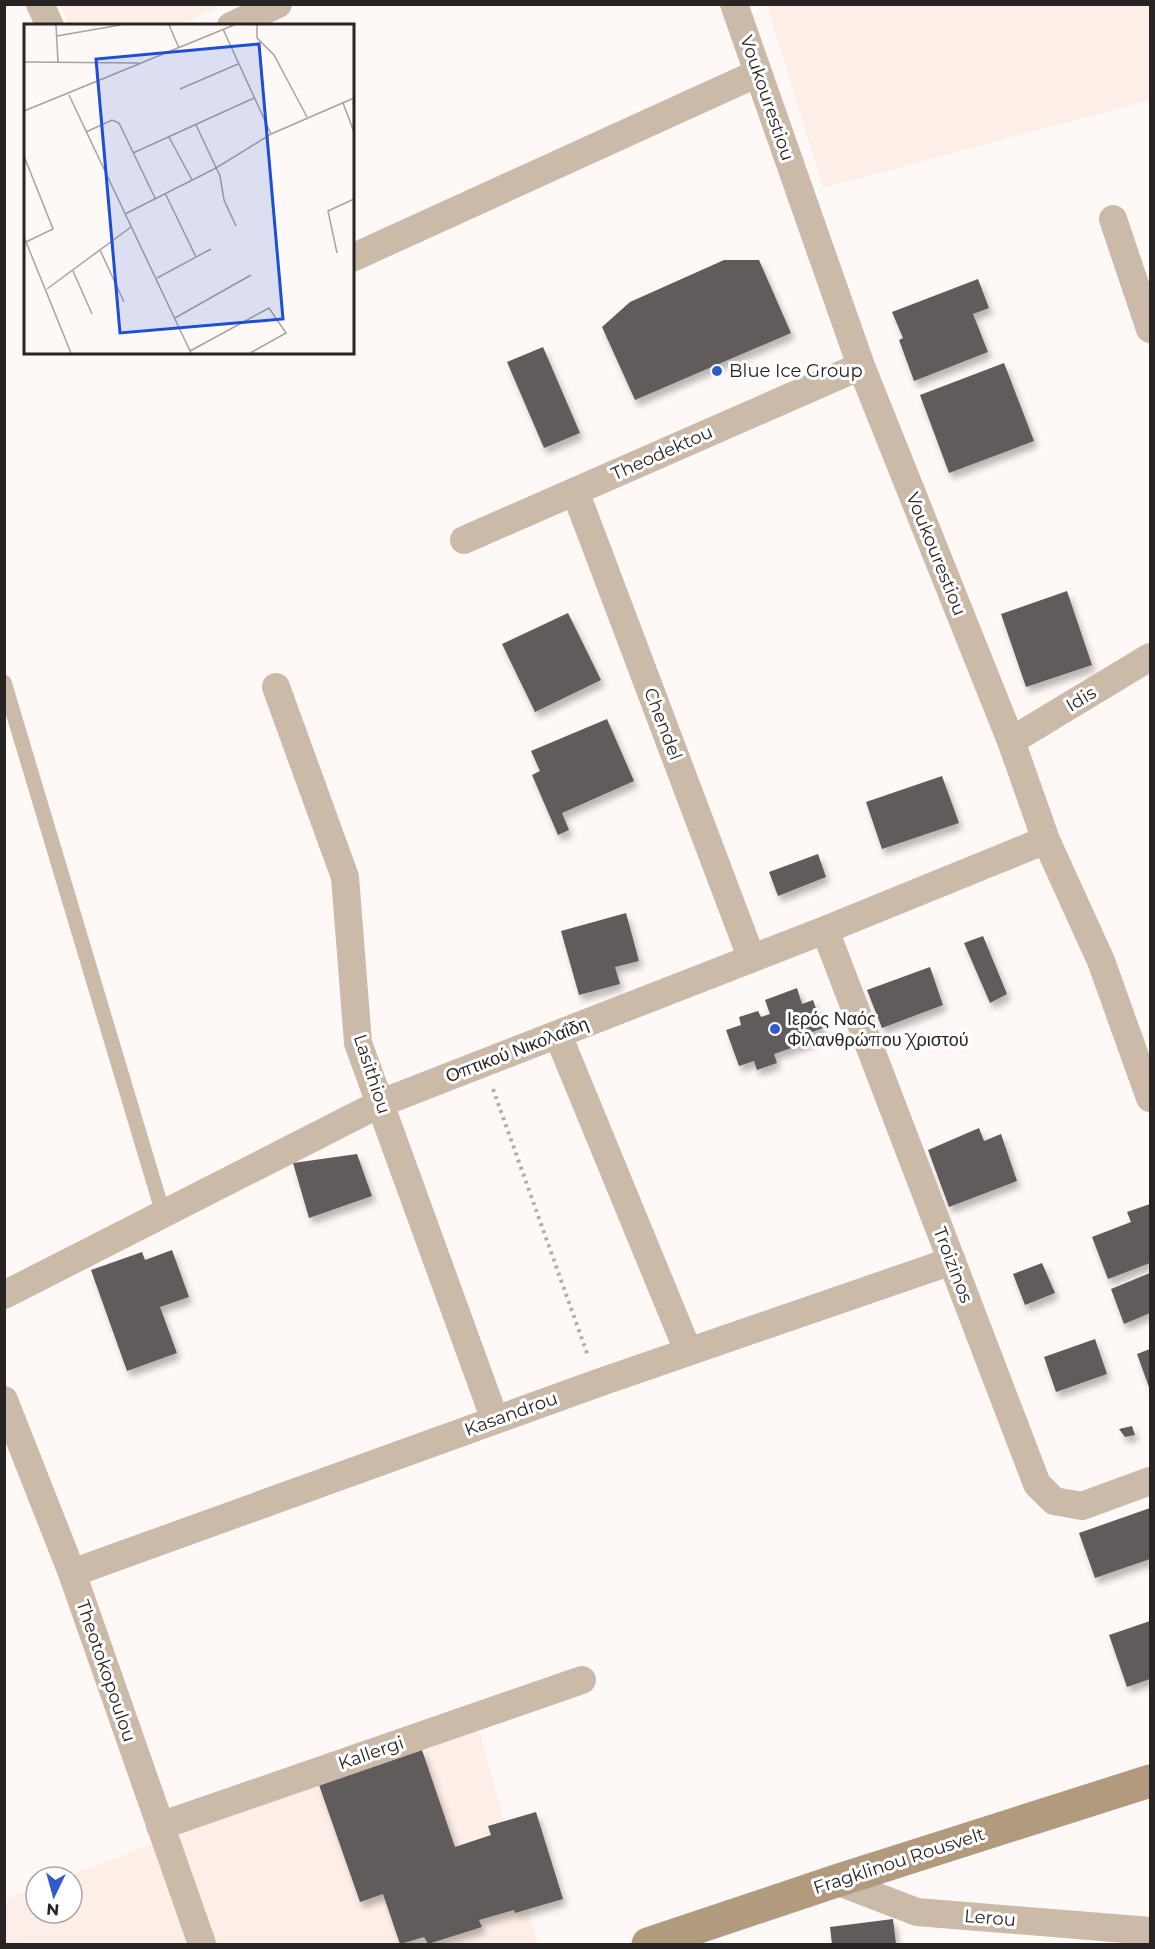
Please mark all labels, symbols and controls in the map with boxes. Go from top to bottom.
inset map [24,24,354,354]
street label: Voukourestiou [735,33,799,163]
place label: Blue Ice Group [729,360,863,382]
marker: Blue Ice Group [710,364,724,378]
street label: Theodektou [608,421,716,485]
street label: Voukourestiou [901,489,971,619]
street label: Idis [1062,681,1100,716]
street label: Chendel [639,685,687,763]
place label: Ιερός Ναός Φιλανθρώπου Χριστού [787,1008,969,1051]
street label: Οπτικού Νικολαΐδη [442,1013,592,1087]
marker: Ιερός Ναός Φιλανθρώπου Χριστού [768,1022,782,1036]
street label: Lasithiou [349,1031,395,1117]
street label: Troizinos [928,1224,978,1306]
street label: Kasandrou [462,1387,560,1441]
street label: Theotokopoulou [71,1597,141,1745]
street label: Kallergi [335,1732,407,1774]
street label: Fragklinou Rousvelt [811,1823,987,1899]
north arrow [24,1865,84,1925]
text: N [45,1899,60,1919]
street label: Lerou [963,1905,1017,1931]

